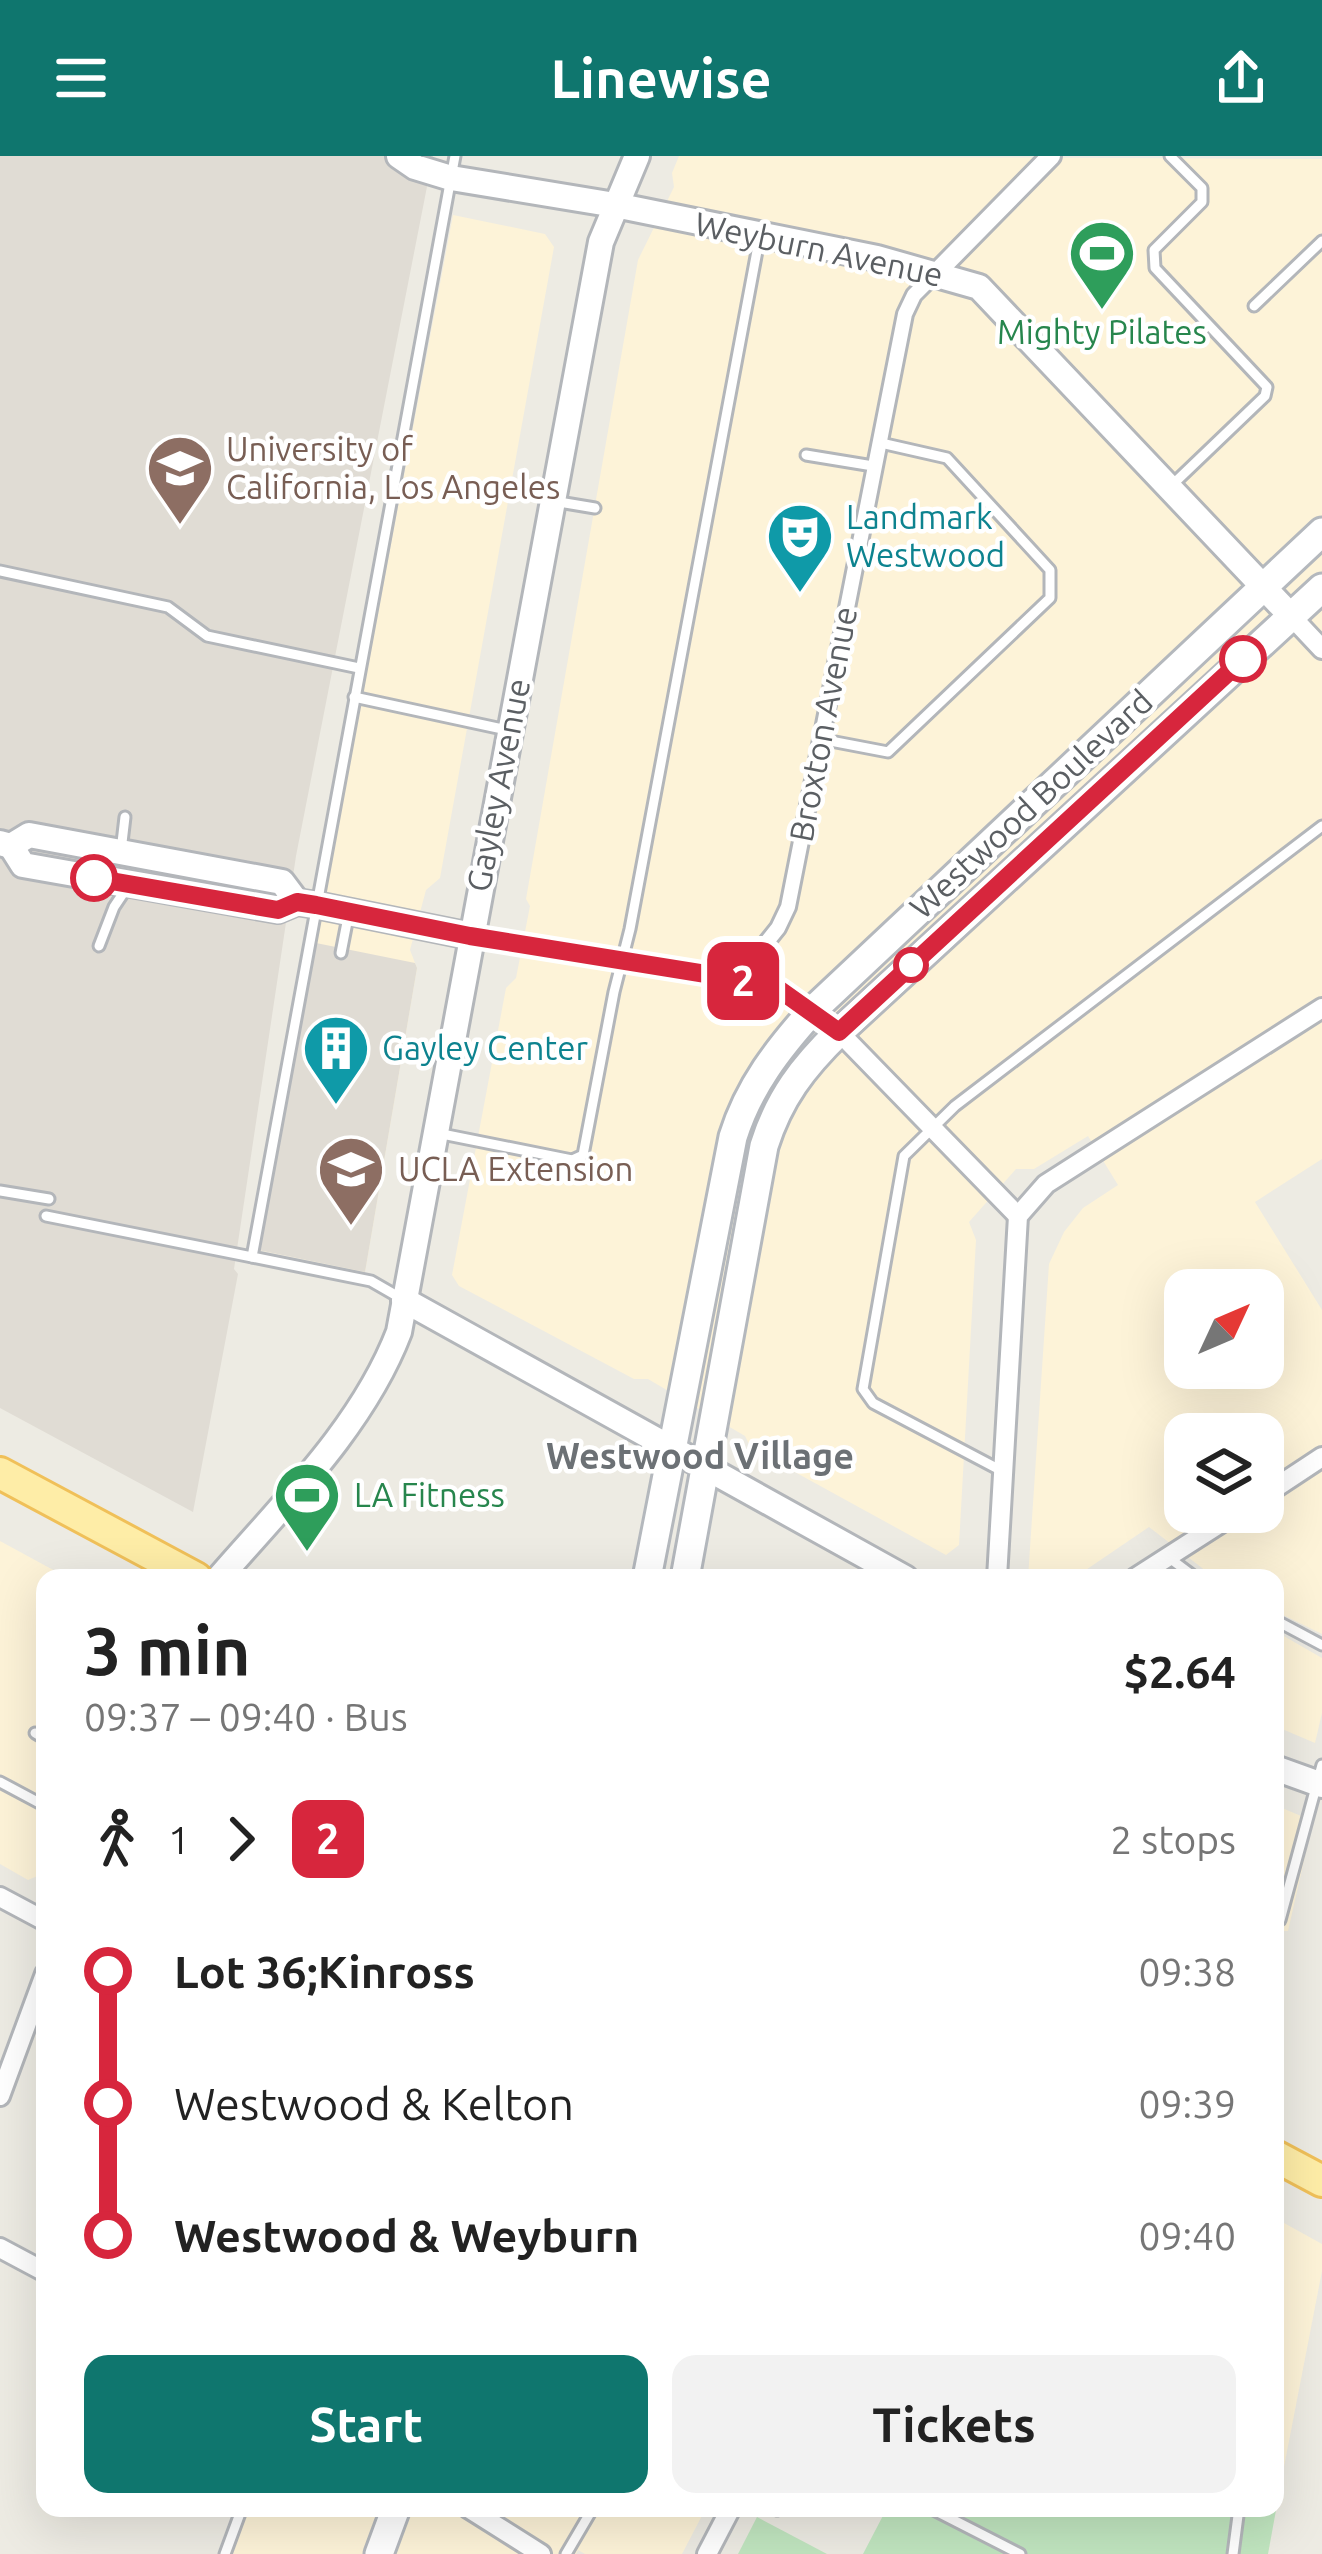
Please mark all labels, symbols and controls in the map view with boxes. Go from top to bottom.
icon: menu [48,45,114,111]
icon: share [1208,45,1274,111]
text: Linewise [550,48,772,108]
street label: Weyburn Avenue [692,204,946,293]
sports icon: Mighty Pilates [1067,218,1137,312]
place label: Mighty Pilates [997,313,1207,350]
place label: University of California, Los Angeles [226,430,560,505]
school or university icon: University of California, Los Angeles [145,433,215,527]
place label: Landmark Westwood [846,498,1005,573]
theatre icon: Landmark Westwood [765,501,835,595]
street label: Broxton Avenue [782,603,863,845]
unlabelled marker [1221,637,1265,681]
street label: Gayley Avenue [459,675,536,895]
street label: Westwood Boulevard [902,682,1159,925]
unlabelled marker [72,856,116,900]
line badge: 2 [704,942,782,1020]
unlabelled marker [895,949,927,981]
text: 2 [731,957,755,1004]
building icon: Gayley Center [301,1013,371,1107]
place label: Gayley Center [382,1029,588,1066]
school or university icon: UCLA Extension [316,1134,386,1228]
place label: UCLA Extension [398,1150,633,1187]
north arrow [1164,1269,1284,1389]
map controls [1164,1269,1284,1533]
button: layers [1164,1413,1284,1533]
district label: Westwood Village [546,1435,854,1476]
sports icon: LA Fitness [272,1460,342,1554]
place label: LA Fitness [354,1476,505,1513]
text: 3 min [84,1613,251,1687]
text: $2.64 [1123,1646,1236,1697]
text: 09:37 – 09:40 · Bus [84,1695,408,1738]
icon: walk [84,1806,150,1872]
icon: forward [208,1806,274,1872]
text: 2 [316,1815,340,1862]
text: 1 [168,1818,190,1861]
text: 2 stops [1110,1818,1236,1861]
text: Lot 36;Kinross [174,1946,475,1997]
text: 09:38 [1138,1950,1236,1993]
text: Westwood & Kelton [174,2078,574,2129]
text: 09:39 [1138,2082,1236,2125]
text: Westwood & Weyburn [174,2210,639,2261]
text: 09:40 [1138,2214,1236,2257]
button: Start [84,2355,648,2493]
button: Tickets [672,2355,1236,2493]

